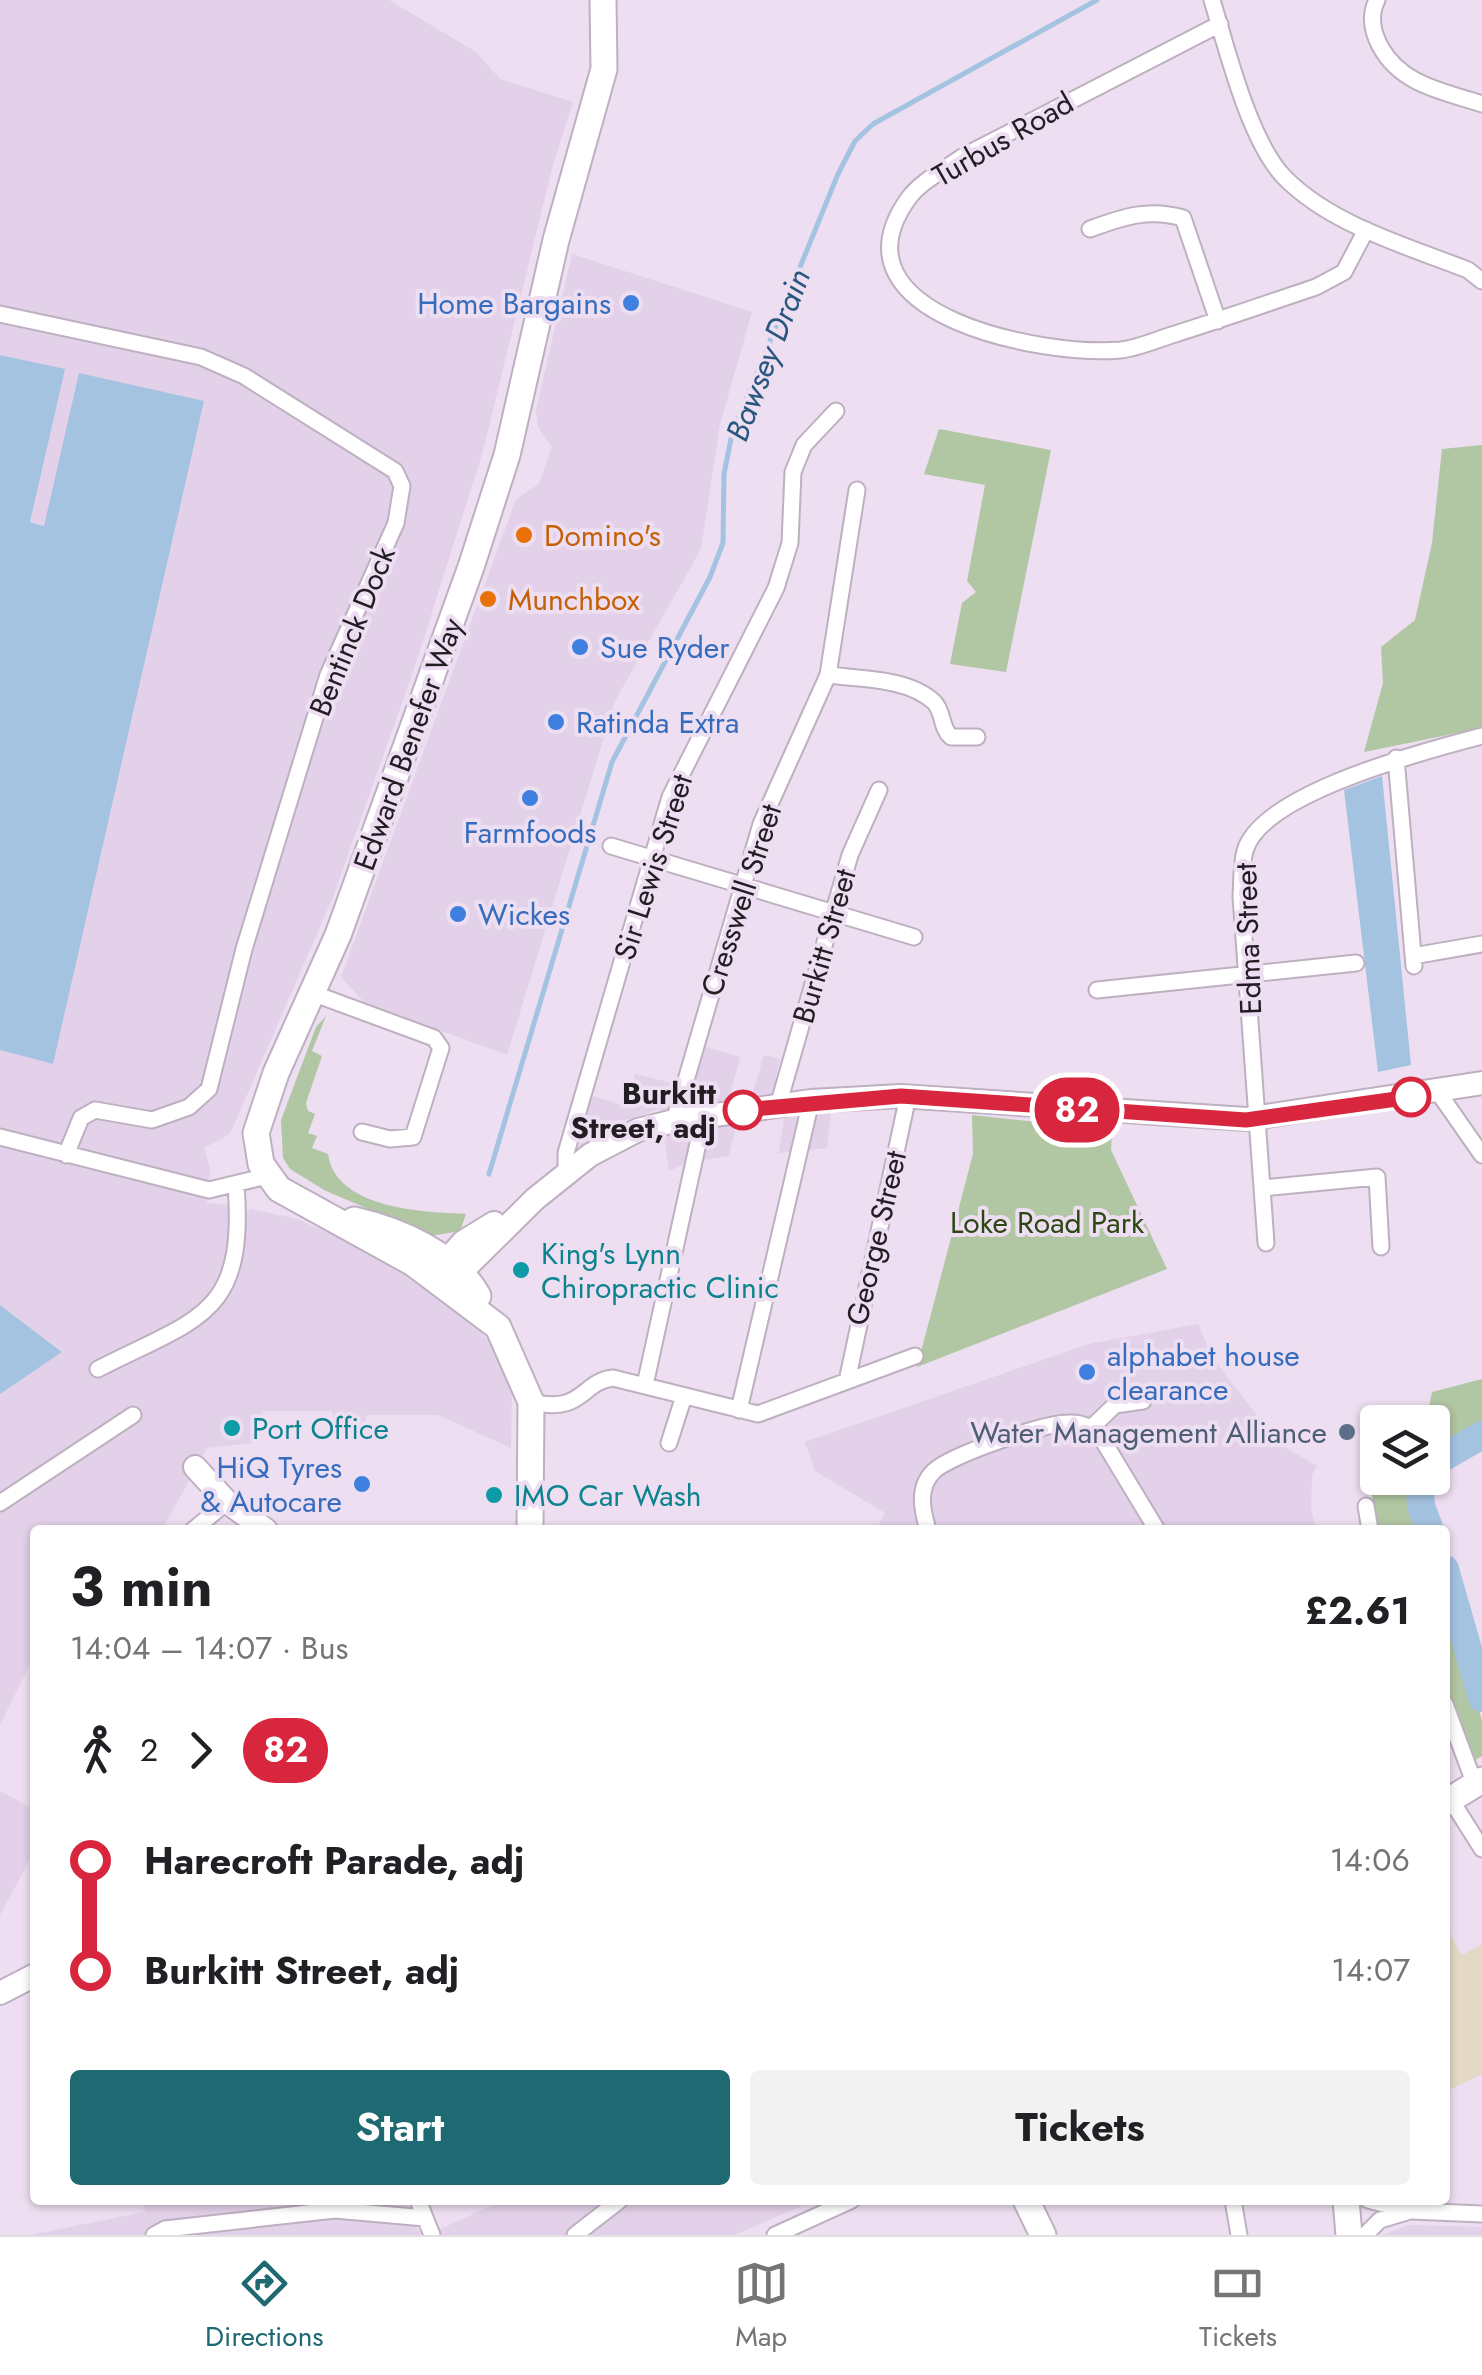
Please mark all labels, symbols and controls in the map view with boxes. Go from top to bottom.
street label: Turbus Road [925,81,1081,197]
water label: Bawsey Drain [714,262,822,448]
place label: Home Bargains [417,282,611,325]
marker: Home Bargains [620,292,642,314]
place label: Domino's [544,514,661,557]
marker: Domino's [513,524,535,546]
street label: Bentinck Dock [298,539,406,722]
place label: Munchbox [508,578,640,621]
marker: Munchbox [477,588,499,610]
street label: Edward Benefer Way [342,611,474,876]
place label: Sue Ryder [600,626,730,669]
marker: Sue Ryder [569,636,591,658]
place label: Ratinda Extra [576,701,740,744]
marker: Ratinda Extra [545,711,567,733]
street label: Sir Lewis Street [603,768,703,965]
marker: Farmfoods [519,787,541,809]
street label: Cresswell Street [690,798,793,1002]
place label: Farmfoods [464,811,596,854]
street label: Edma Street [1224,861,1272,1016]
street label: Burkitt Street [781,863,867,1028]
place label: Wickes [478,893,570,936]
marker: Wickes [447,903,469,925]
place label: Burkitt Street, adj [570,1072,716,1149]
line badge: 82 [1032,1078,1122,1142]
unlabelled marker [1392,1078,1430,1116]
text: 82 [1055,1085,1099,1135]
marker: Burkitt Street, adj [724,1091,762,1129]
street label: George Street [835,1146,917,1330]
park label: Loke Road Park [950,1201,1145,1244]
place label: King's Lynn Chiropractic Clinic [541,1232,779,1309]
marker: King's Lynn Chiropractic Clinic [510,1259,532,1281]
place label: alphabet house clearance [1107,1334,1300,1411]
marker: alphabet house clearance [1076,1361,1098,1383]
map controls [1360,1405,1450,1495]
button: layers [1360,1405,1450,1495]
place label: Port Office [252,1407,389,1450]
place label: Water Management Alliance [970,1411,1327,1454]
marker: Port Office [221,1417,243,1439]
marker: Water Management Alliance [1336,1421,1358,1443]
place label: HiQ Tyres & Autocare [200,1446,342,1523]
marker: HiQ Tyres & Autocare [351,1473,373,1495]
place label: IMO Car Wash [514,1474,702,1517]
marker: IMO Car Wash [483,1484,505,1506]
text: 3 min [70,1547,213,1627]
text: £2.61 [1305,1583,1410,1638]
text: 14:04 – 14:07 · Bus [70,1625,348,1671]
icon: walk [70,1723,125,1778]
icon: forward [173,1723,228,1778]
text: 82 [263,1725,308,1775]
text: 2 [140,1727,158,1773]
text: Harecroft Parade, adj [144,1833,524,1888]
text: 14:06 [1330,1837,1410,1883]
text: Burkitt Street, adj [144,1943,459,1998]
text: 14:07 [1331,1947,1410,1993]
button: Start [70,2070,730,2185]
button: Tickets [750,2070,1410,2185]
tab: Directions [205,2256,324,2357]
tab: Map [734,2256,789,2357]
tab: Tickets [1199,2256,1277,2357]

